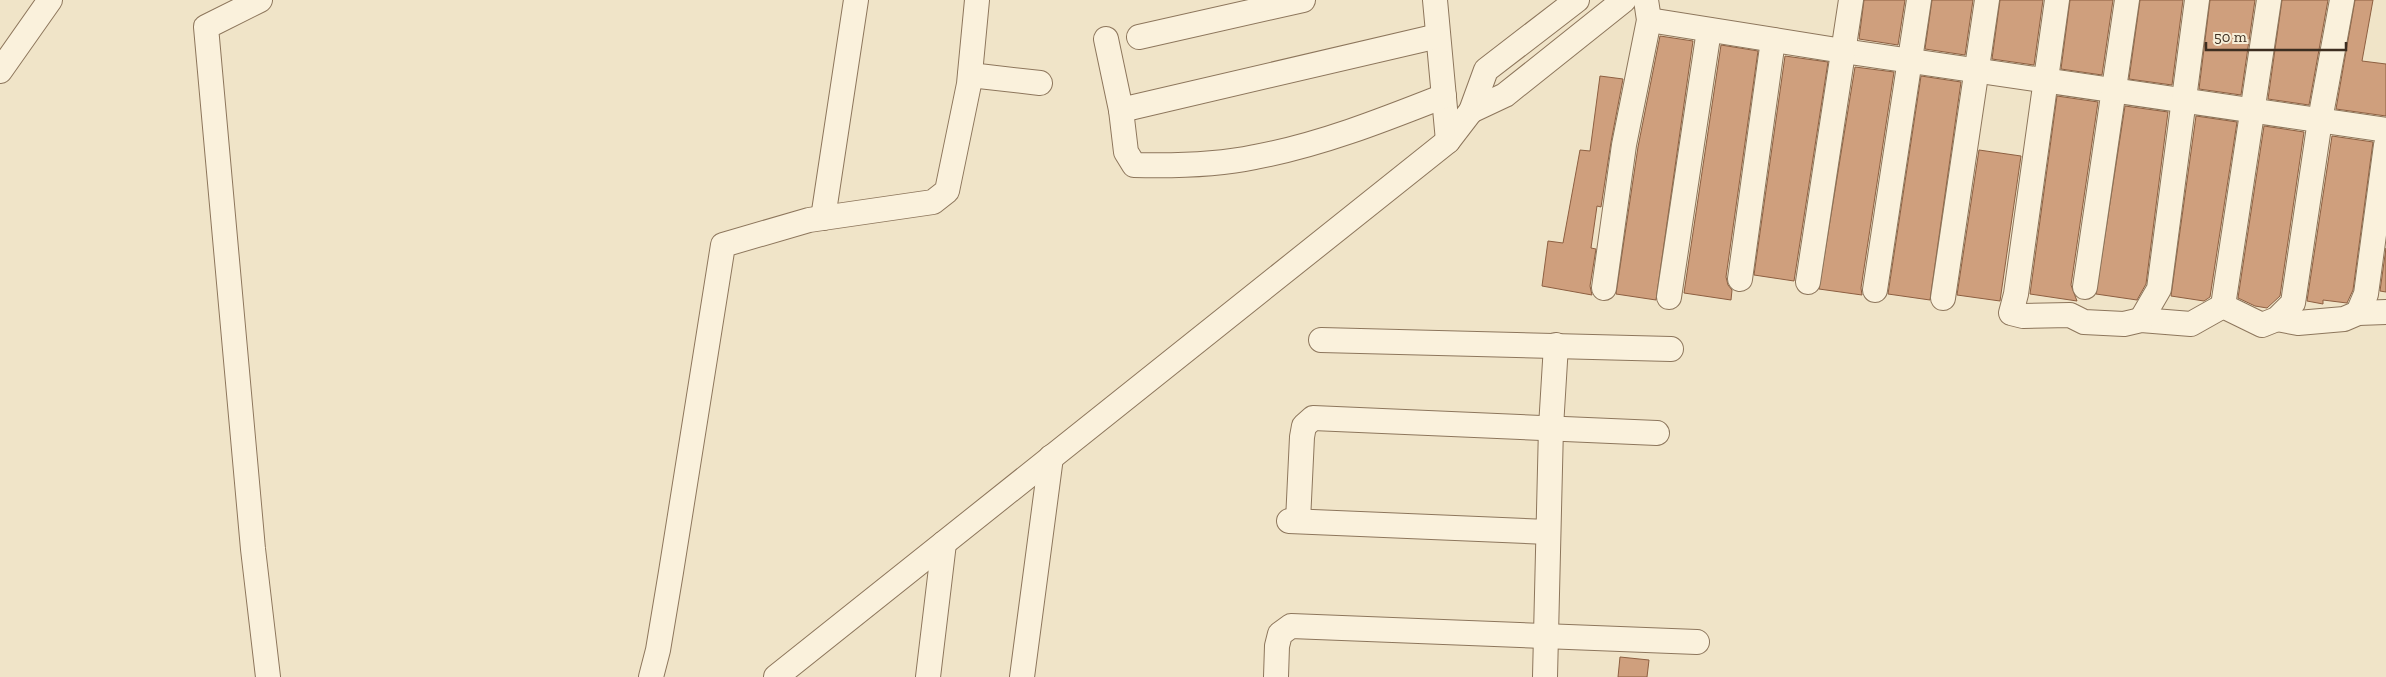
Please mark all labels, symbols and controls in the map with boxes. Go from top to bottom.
scale bar [2206,20,2346,52]
text: 50 m [2214,28,2247,46]

